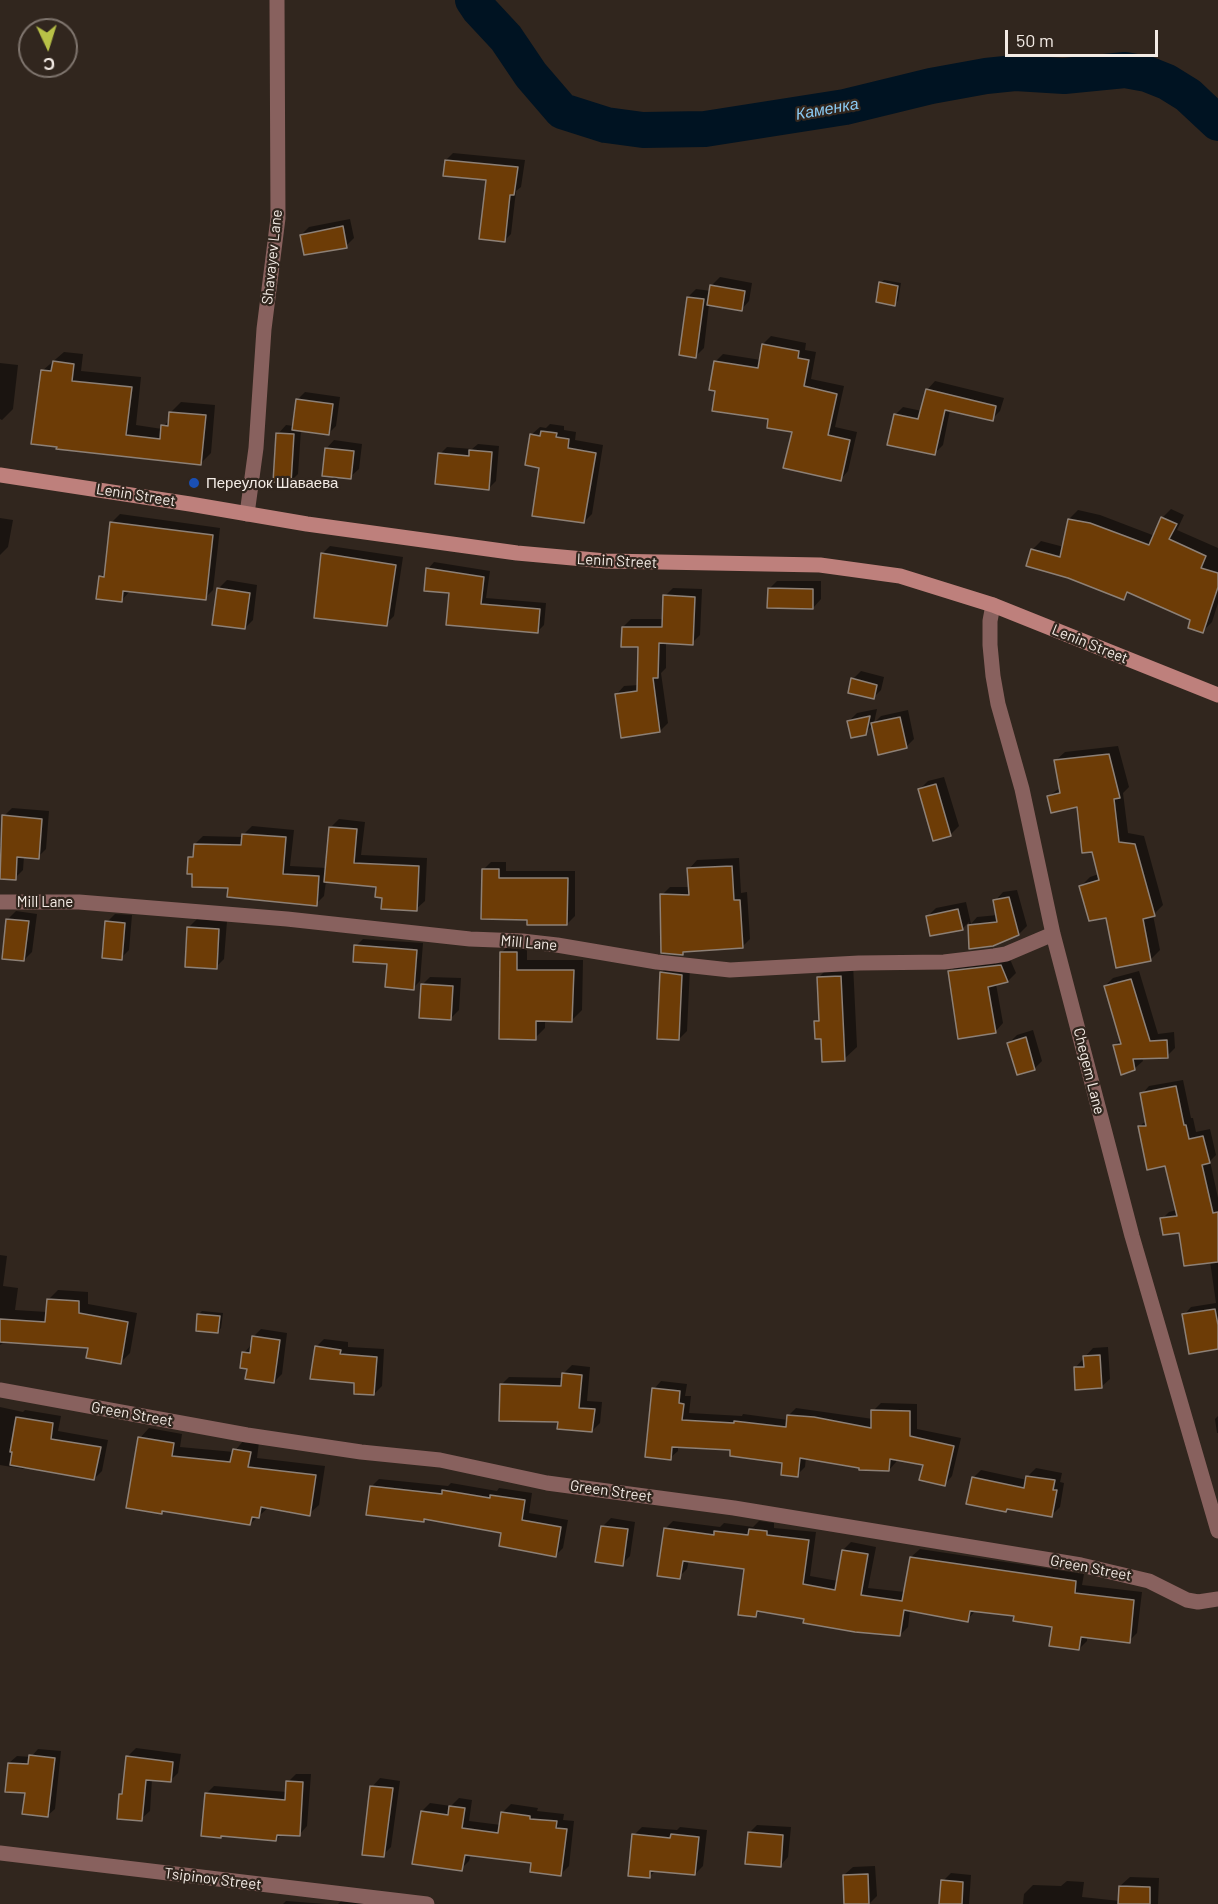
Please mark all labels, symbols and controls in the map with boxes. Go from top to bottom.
north arrow [18,18,78,78]
scale bar [1008,18,1161,56]
text: 50 m [1016,29,1054,51]
text: С [43,55,56,74]
water label: Каменка [794,94,860,124]
street label: Shavayev Lane [258,208,286,306]
place label: Переулок Шаваева [206,474,338,492]
marker: Переулок Шаваева [187,476,201,490]
street label: Lenin Street [95,480,177,510]
street label: Lenin Street [576,550,658,572]
street label: Lenin Street [1049,621,1131,667]
street label: Mill Lane [17,893,73,911]
street label: Mill Lane [500,932,558,954]
street label: Chegem Lane [1070,1026,1108,1116]
street label: Green Street [90,1398,174,1430]
street label: Green Street [569,1476,653,1506]
street label: Green Street [1049,1551,1133,1585]
street label: Tsipinov Street [163,1864,263,1894]

